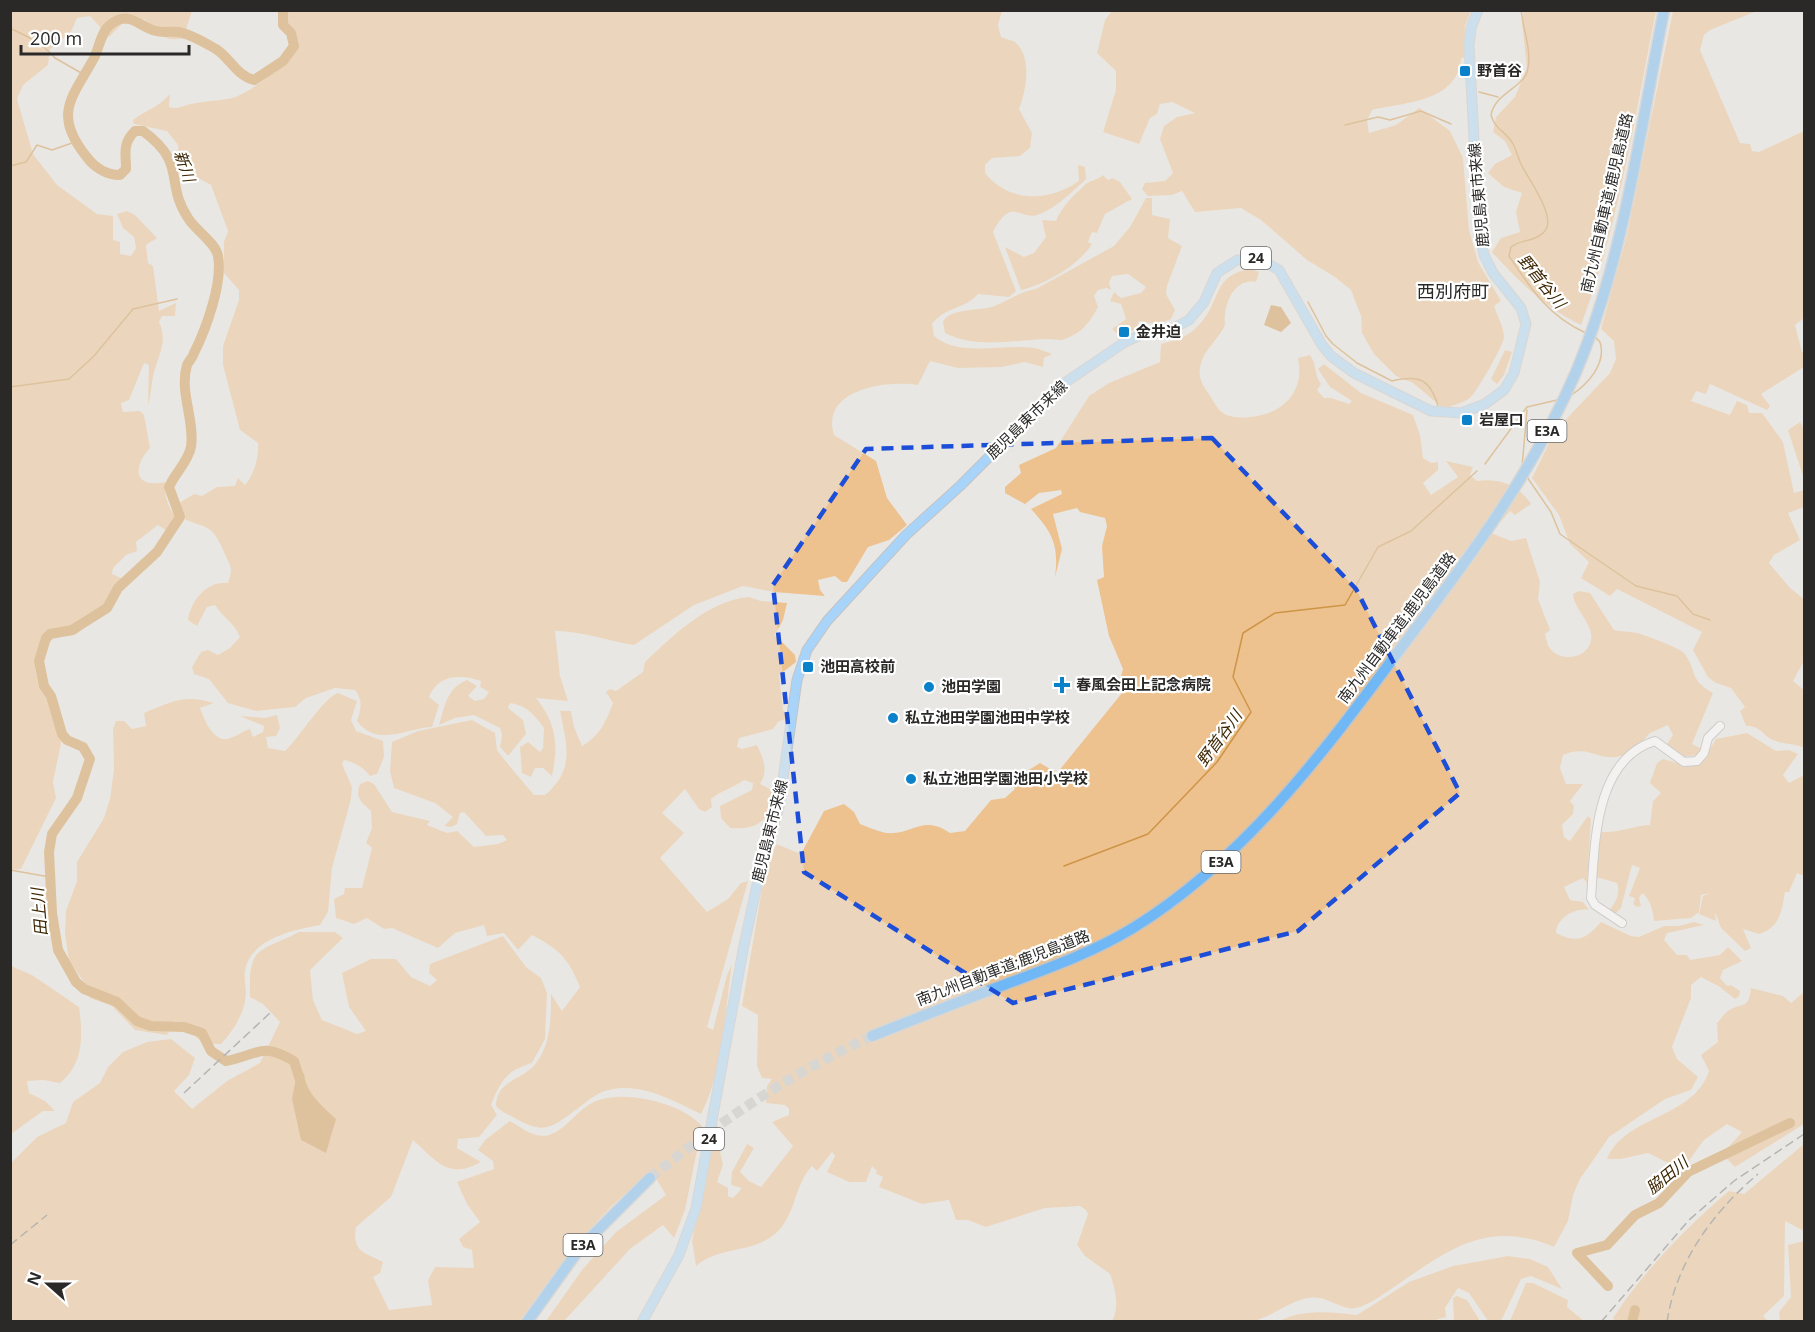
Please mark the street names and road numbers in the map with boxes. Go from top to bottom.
street label: 南九州自動車道;鹿児島道路 [1576,111,1636,295]
street label: 鹿児島東市来線 [1463,142,1493,248]
road number: 24 [1241,247,1271,269]
street label: 鹿児島東市来線 [982,376,1071,463]
road number: E3A [1528,420,1566,442]
street label: 南九州自動車道;鹿児島道路 [1333,548,1460,707]
street label: 鹿児島東市来線 [747,777,791,884]
road number: E3A [1202,851,1240,873]
street label: 南九州自動車道;鹿児島道路 [913,925,1092,1009]
road number: 24 [694,1128,724,1150]
road number: E3A [564,1234,602,1256]

